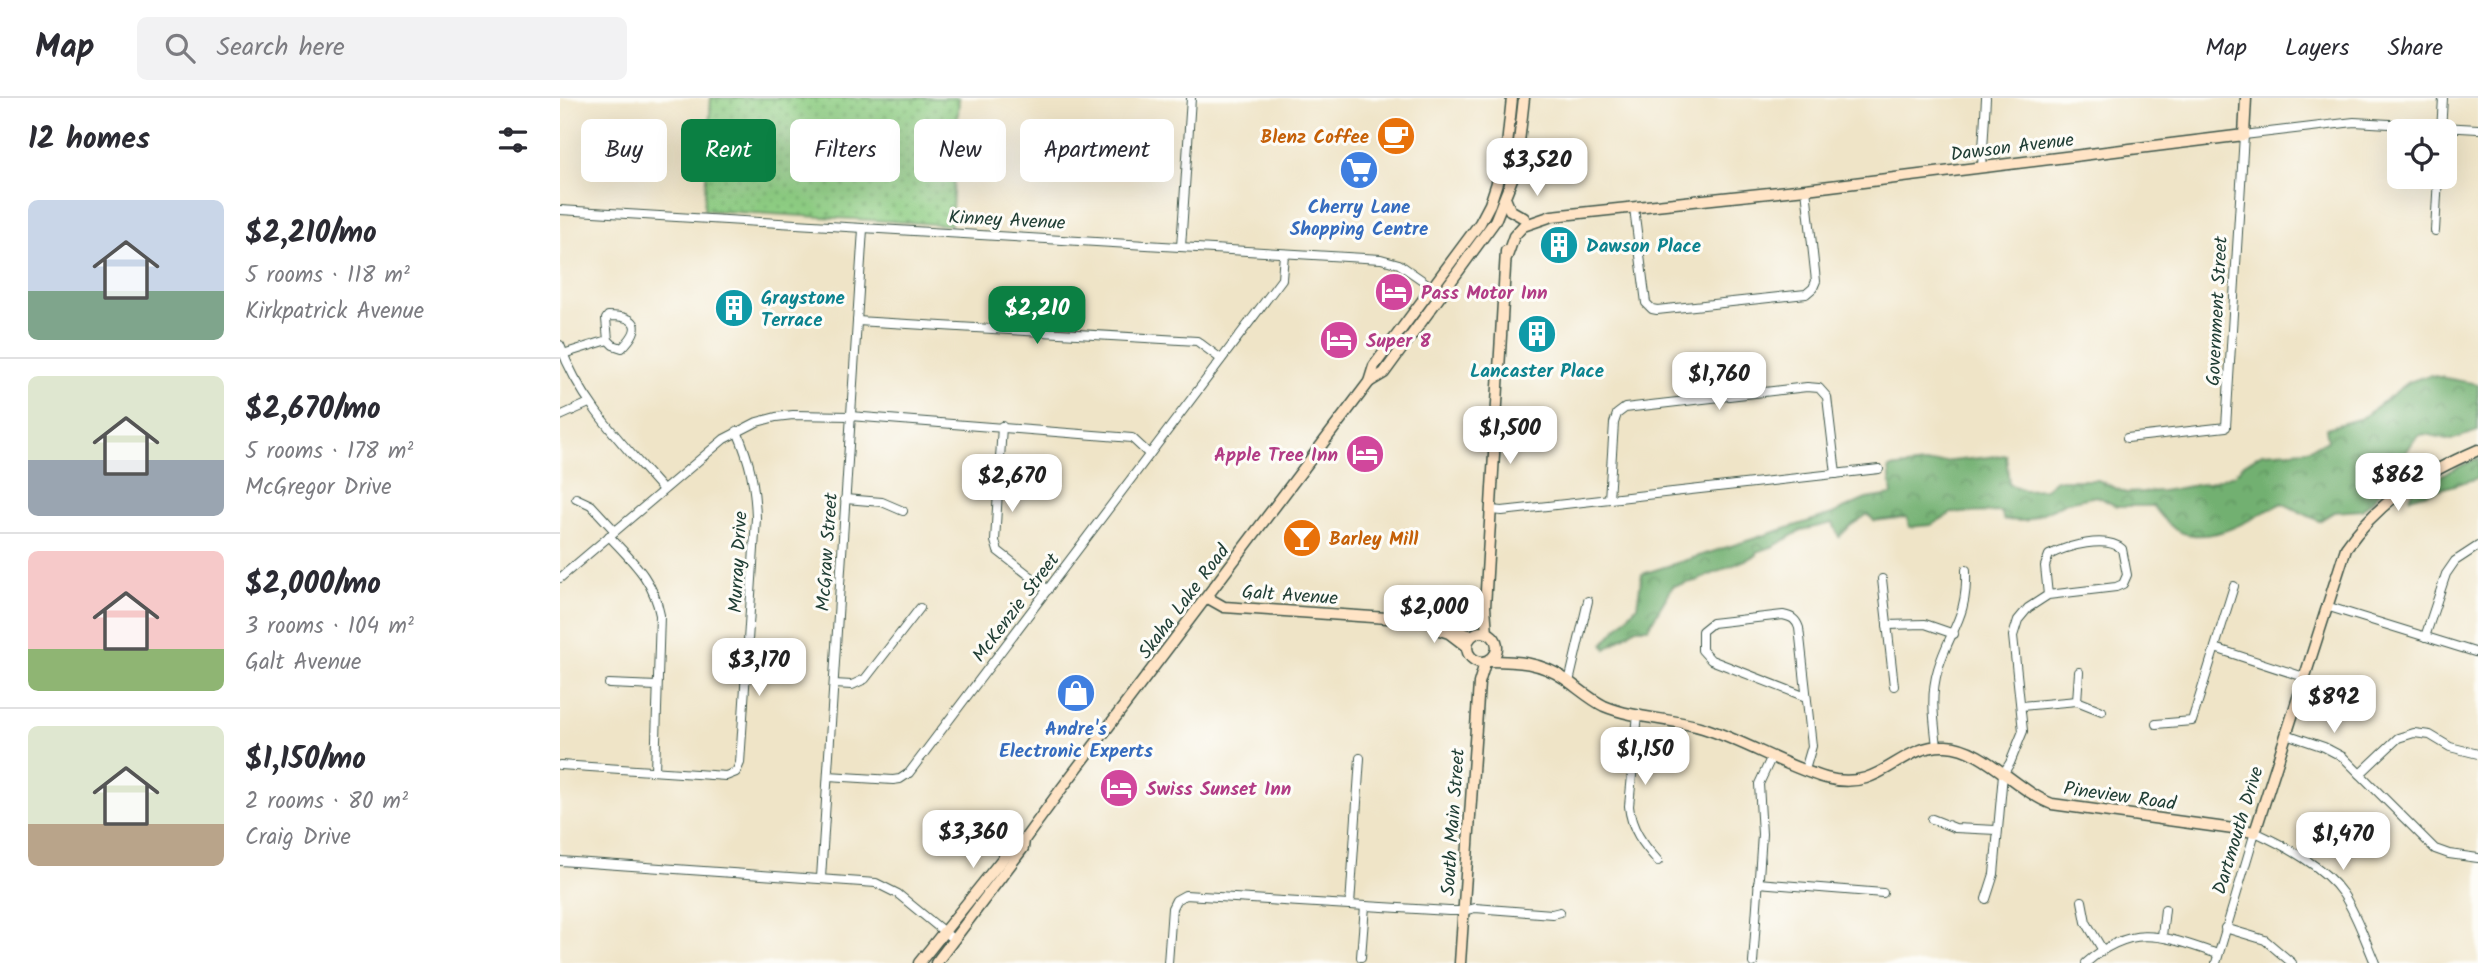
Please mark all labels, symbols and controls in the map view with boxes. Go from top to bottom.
search box [137,17,627,80]
text: Map [35,22,95,75]
text: Search here [217,27,345,69]
icon: search [161,29,199,67]
text: Map [2205,29,2247,68]
text: Layers [2285,29,2349,68]
text: Share [2387,29,2443,68]
cafe icon: Blenz Coffee [1375,115,1417,157]
text: 12 homes [28,116,150,164]
chip: Buy [581,119,667,182]
chip: Rent [681,119,776,182]
chip: Filters [790,119,900,182]
chip: New [914,119,1006,182]
chip: Apartment [1020,119,1174,182]
map controls [2387,119,2457,189]
button: locate [2387,119,2457,189]
icon: filters [494,121,532,159]
place label: Blenz Coffee [1260,123,1369,153]
street label: Dawson Avenue [1949,125,2076,170]
pin: $3,520 [1480,139,1594,198]
text: $3,520 [1502,143,1572,179]
supermarket icon: Cherry Lane Shopping Centre [1338,149,1380,191]
place label: Cherry Lane Shopping Centre [1290,193,1428,245]
street label: Kinney Avenue [948,203,1067,239]
text: $2,210/mo [245,210,377,258]
building icon: Dawson Place [1538,224,1580,266]
icon: home [84,228,168,312]
place label: Dawson Place [1586,232,1701,262]
street label: Government Street [2199,235,2237,387]
text: 5 rooms · 118 m² [245,258,410,294]
hotel icon: Pass Motor Inn [1373,271,1415,313]
place label: Pass Motor Inn [1421,279,1548,309]
place label: Graystone Terrace [761,284,845,336]
pin: $2,210 [980,286,1094,346]
building icon: Graystone Terrace [713,287,755,329]
text: $2,210 [1004,291,1070,327]
text: Kirkpatrick Avenue [245,294,424,330]
building icon: Lancaster Place [1516,313,1558,355]
hotel icon: Super 8 [1318,319,1360,361]
place label: Super 8 [1366,327,1431,357]
pin: $1,760 [1662,352,1776,412]
place label: Lancaster Place [1470,357,1604,387]
text: $1,760 [1688,357,1750,393]
text: $2,670/mo [245,386,381,434]
icon: home [84,404,168,488]
pin: $1,500 [1453,406,1567,466]
text: $1,500 [1479,411,1541,447]
hotel icon: Apple Tree Inn [1344,433,1386,475]
text: 5 rooms · 178 m² [245,434,413,470]
place label: Apple Tree Inn [1214,441,1338,471]
pin: $2,670 [955,454,1069,514]
pin: $862 [2357,454,2439,513]
text: $862 [2371,458,2425,494]
text: $2,670 [978,459,1046,495]
text: McGregor Drive [245,470,392,506]
street label: McGraw Street [809,491,847,612]
street label: Murray Drive [721,510,757,614]
bar icon: Barley Mill [1281,517,1323,559]
place label: Barley Mill [1329,525,1419,555]
street label: Skaha Lake Road [1131,538,1238,666]
street label: McKenzie Street [965,547,1068,669]
text: $2,000/mo [245,561,381,609]
street label: Galt Avenue [1241,578,1339,614]
icon: home [84,579,168,663]
pin: $2,000 [1377,586,1491,645]
text: $2,000 [1400,590,1468,626]
text: 3 rooms · 104 m² [245,609,414,645]
pin: $3,170 [702,638,816,698]
text: $3,170 [728,643,790,679]
text: Galt Avenue [245,645,361,681]
shop icon: Andre's Electronic Experts [1055,672,1097,714]
pin: $892 [2293,676,2375,735]
text: $892 [2308,680,2360,716]
place label: Andre's Electronic Experts [999,715,1153,767]
pin: $1,150 [1588,728,1702,787]
text: $1,150 [1617,732,1673,768]
text: $1,150/mo [245,736,366,784]
street label: South Main Street [1434,747,1474,897]
icon: home [84,754,168,838]
street label: Dartmouth Drive [2205,762,2273,898]
hotel icon: Swiss Sunset Inn [1098,767,1140,809]
street label: Pineview Road [2062,774,2178,820]
place label: Swiss Sunset Inn [1146,775,1291,805]
text: 2 rooms · 80 m² [245,784,408,820]
pin: $3,360 [916,810,1030,870]
pin: $1,470 [2286,812,2400,872]
text: $3,360 [938,815,1008,851]
text: $1,470 [2312,817,2374,853]
text: Craig Drive [245,820,351,856]

